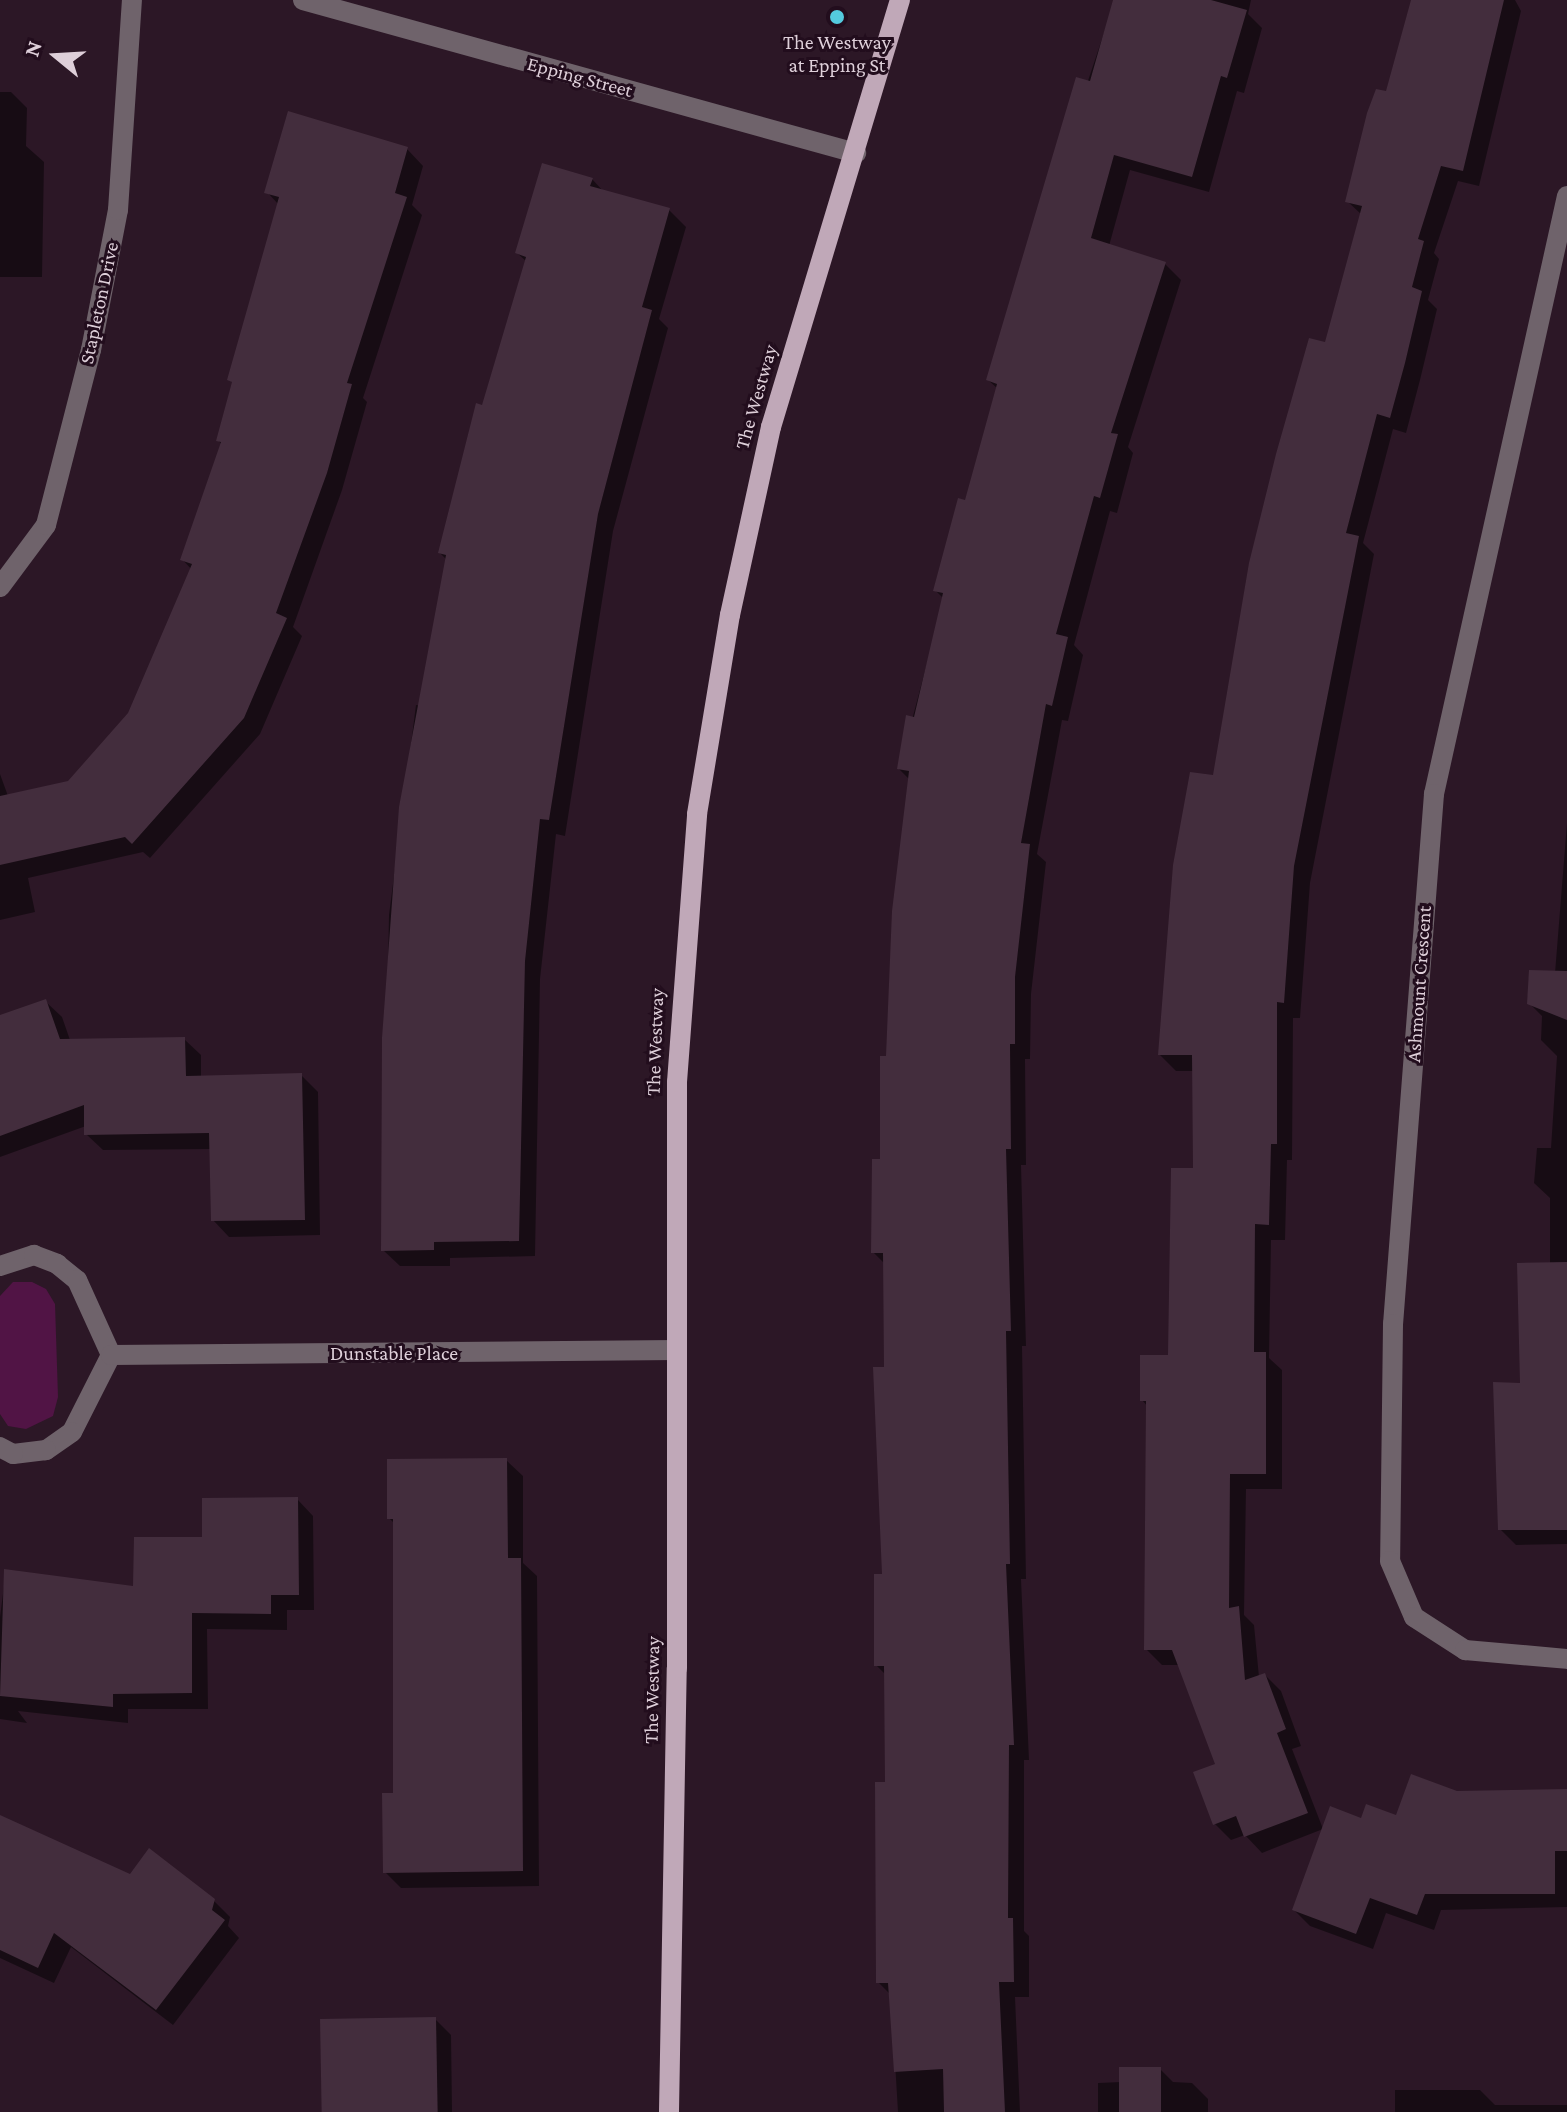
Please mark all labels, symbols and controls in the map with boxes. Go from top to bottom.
marker: The Westway at Epping St [828,8,846,26]
north arrow [16,16,96,96]
place label: The Westway at Epping St [783,30,891,77]
text: N [18,37,47,59]
street label: Epping Street [525,51,635,103]
street label: Stapleton Drive [74,240,124,366]
street label: The Westway [730,342,782,452]
street label: Ashmount Crescent [1402,905,1436,1063]
street label: The Westway [641,988,669,1096]
street label: Dunstable Place [330,1341,458,1365]
street label: The Westway [639,1636,665,1744]

